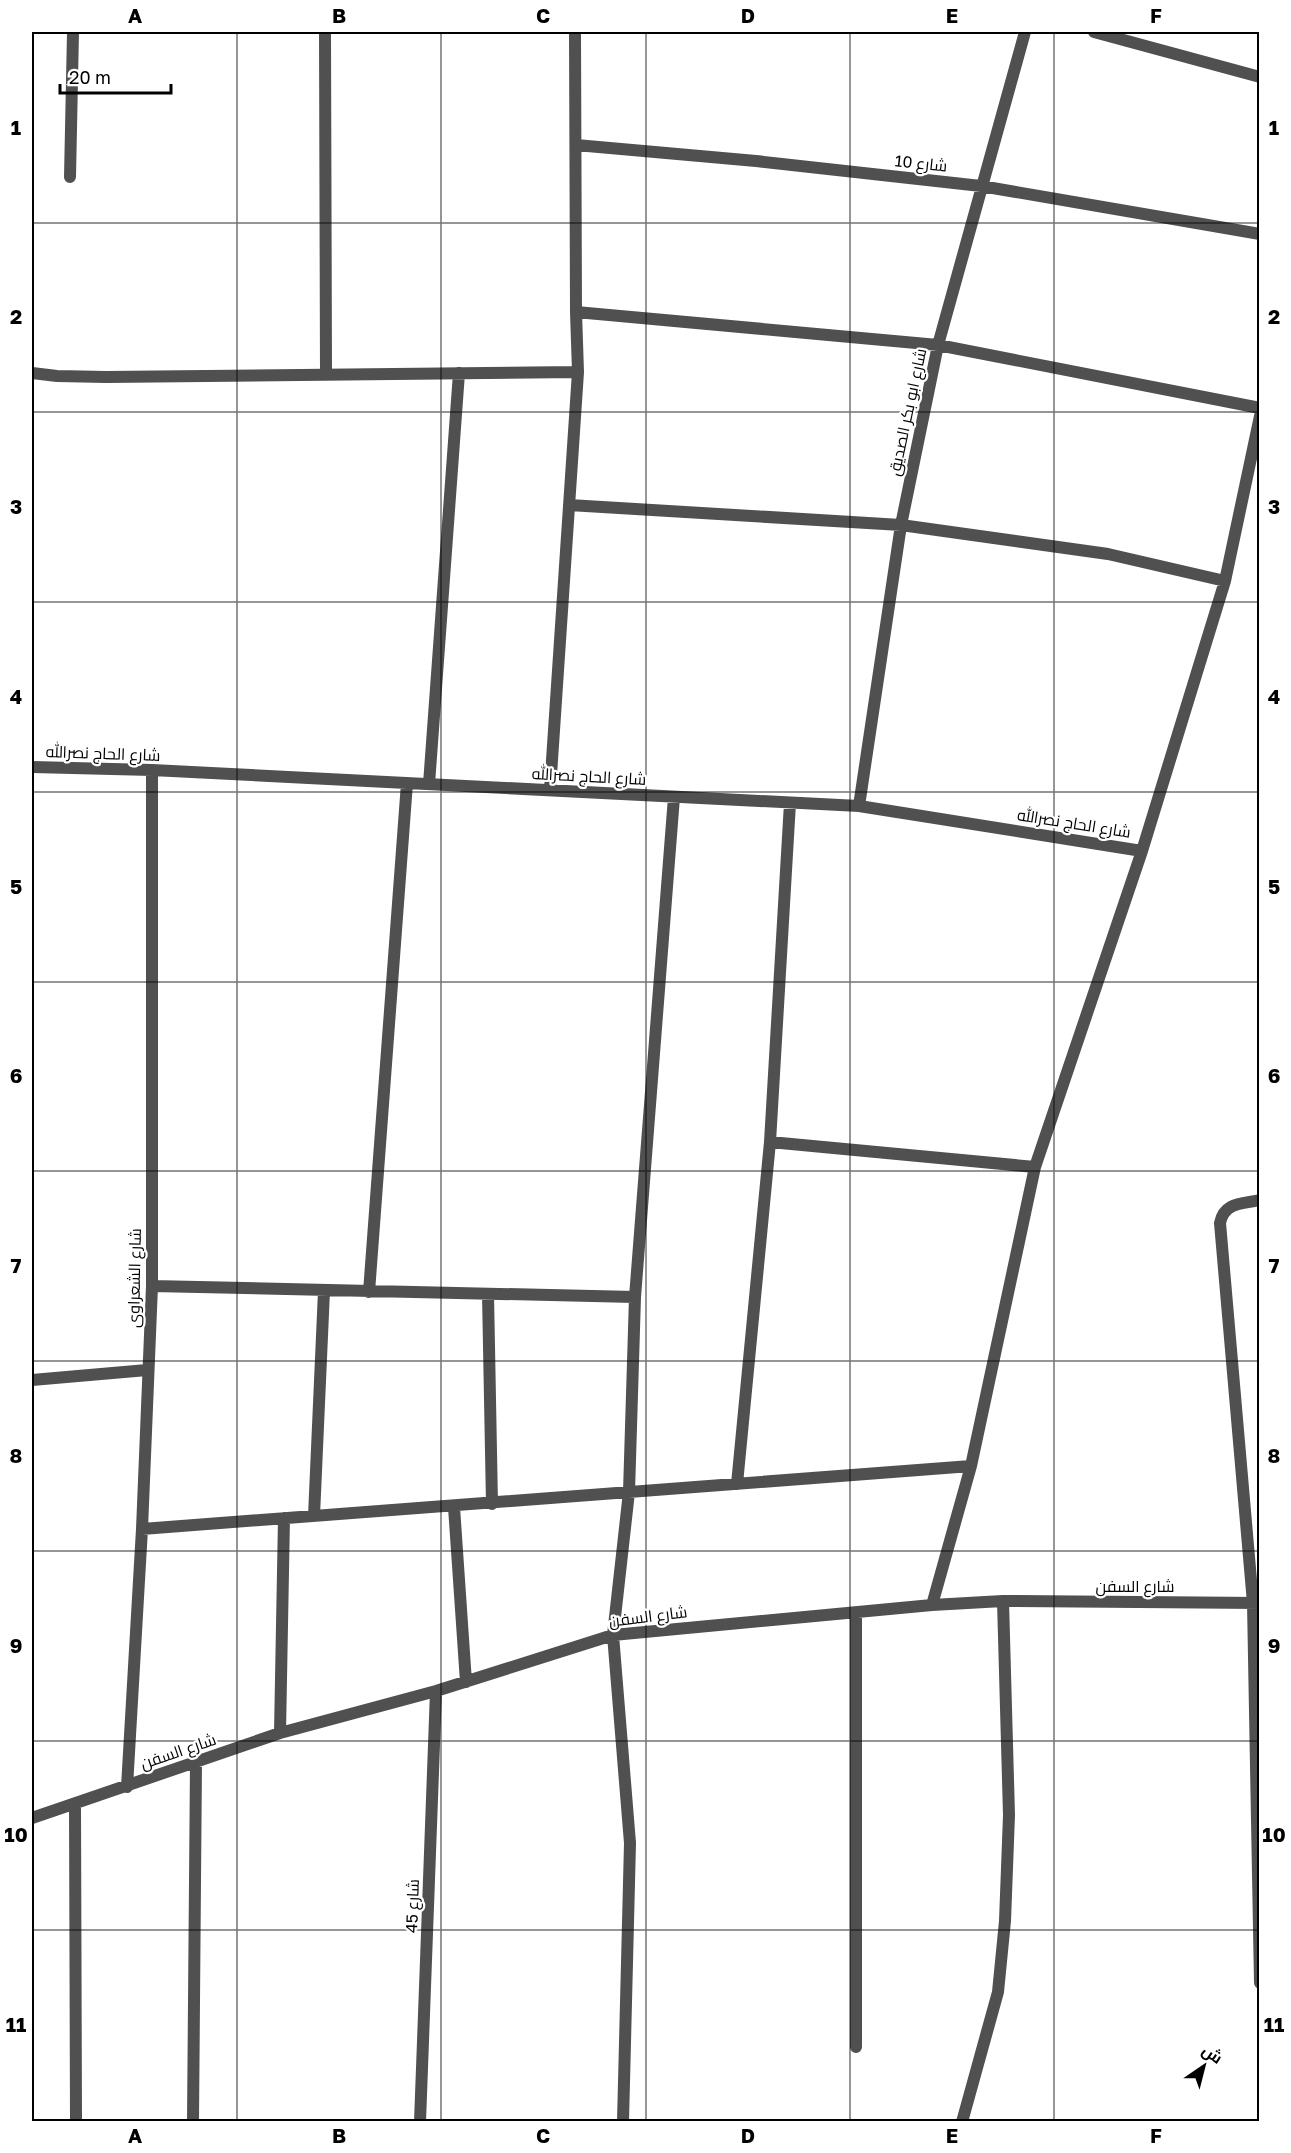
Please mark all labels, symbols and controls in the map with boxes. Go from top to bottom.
text: A [128,3,142,27]
text: B [332,3,346,27]
text: C [536,3,550,27]
text: D [741,3,755,27]
text: E [946,3,958,27]
text: F [1150,3,1162,27]
scale bar [60,57,171,95]
text: 20 m [69,66,111,88]
text: 1 [11,115,21,139]
text: 1 [1269,115,1279,139]
street label: شارع 10 [894,150,948,178]
text: 2 [10,304,22,328]
text: 2 [1268,304,1280,328]
street label: شارع ابو بكر الصديق [884,346,932,478]
text: 3 [10,494,22,518]
text: 3 [1268,494,1280,518]
text: 4 [10,684,22,708]
text: 4 [1268,684,1280,708]
street label: شارع الحاج نصرالله [45,741,161,767]
street label: شارع الحاج نصرالله [531,763,647,791]
street label: شارع الحاج نصرالله [1015,804,1132,844]
text: 5 [10,874,22,898]
text: 5 [1268,874,1280,898]
text: 6 [10,1063,22,1087]
text: 6 [1268,1063,1280,1087]
street label: شارع الشعراوى [123,1228,147,1328]
text: 7 [11,1253,22,1277]
text: 7 [1269,1253,1280,1277]
text: 8 [10,1443,22,1467]
text: 8 [1268,1443,1280,1467]
street label: شارع السفن [1096,1576,1174,1598]
street label: شارع السفن [608,1601,689,1633]
text: 9 [10,1633,22,1657]
text: 9 [1268,1633,1280,1657]
street label: شارع السفن [137,1729,219,1775]
text: 10 [4,1822,28,1846]
text: 10 [1262,1822,1286,1846]
street label: شارع 45 [401,1879,425,1933]
text: 11 [6,2012,26,2036]
text: 11 [1264,2012,1284,2036]
north arrow [1174,2036,1234,2096]
text: ش [1198,2040,1227,2068]
text: A [128,2123,142,2147]
text: B [332,2123,346,2147]
text: C [536,2123,550,2147]
text: D [741,2123,755,2147]
text: E [946,2123,958,2147]
text: F [1150,2123,1162,2147]

